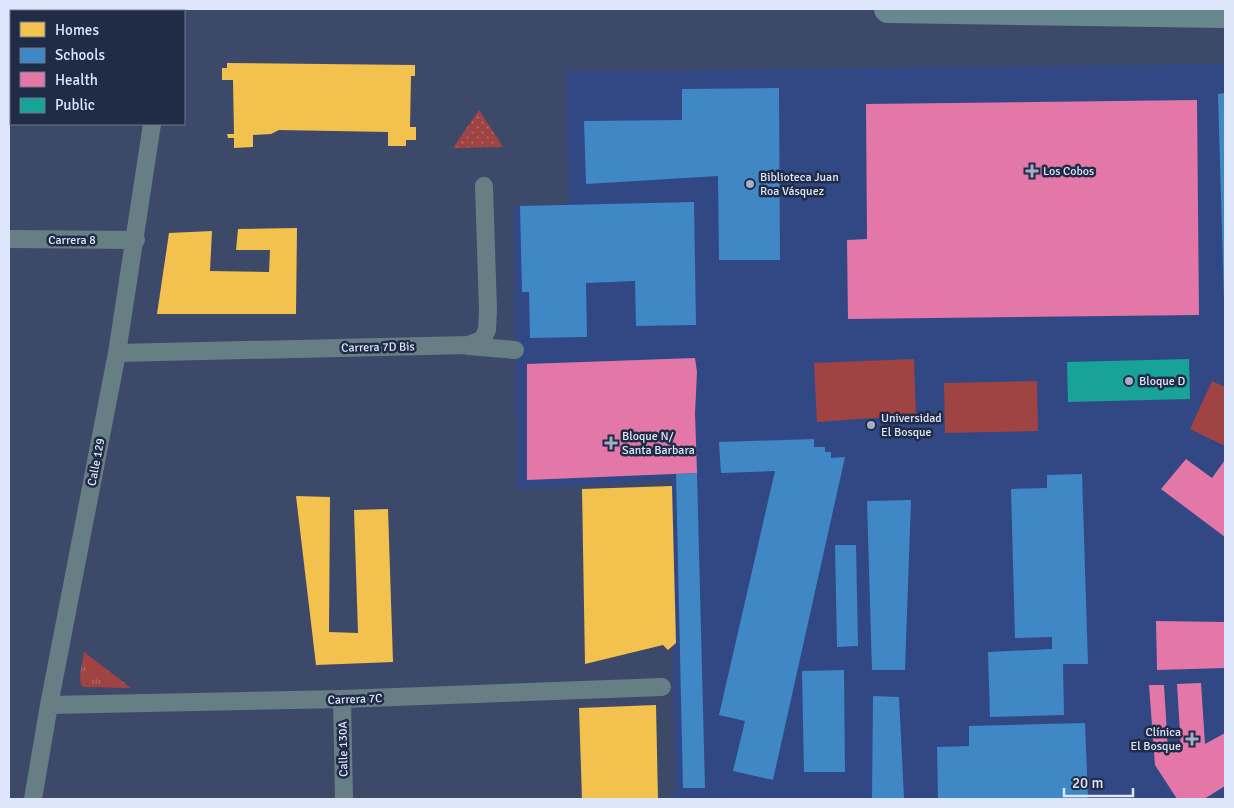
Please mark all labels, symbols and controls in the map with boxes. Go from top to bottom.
legend [10,10,185,125]
text: Homes [55,21,99,39]
text: Schools [55,46,106,64]
text: Health [55,71,98,89]
text: Public [55,96,95,114]
marker: Los Cobos [1025,164,1039,178]
place label: Los Cobos [1043,164,1094,179]
place label: Biblioteca Juan Roa Vásquez [760,170,839,199]
marker: Biblioteca Juan Roa Vásquez [744,178,756,190]
street label: Carrera 8 [48,233,96,248]
street label: Carrera 7D Bis [341,339,415,356]
place label: Bloque D [1139,374,1185,389]
marker: Bloque D [1123,375,1135,387]
place label: Universidad El Bosque [881,411,942,440]
marker: Universidad El Bosque [865,419,877,431]
place label: Bloque N/ Santa Barbara [622,429,695,458]
marker: Bloque N/ Santa Barbara [604,436,618,450]
street label: Calle 129 [85,437,108,487]
street label: Carrera 7C [327,691,383,708]
street label: Calle 130A [336,720,351,777]
place label: Clínica El Bosque [1130,725,1181,754]
marker: Clínica El Bosque [1185,732,1199,746]
scale bar [1064,766,1133,798]
text: 20 m [1072,774,1103,792]

